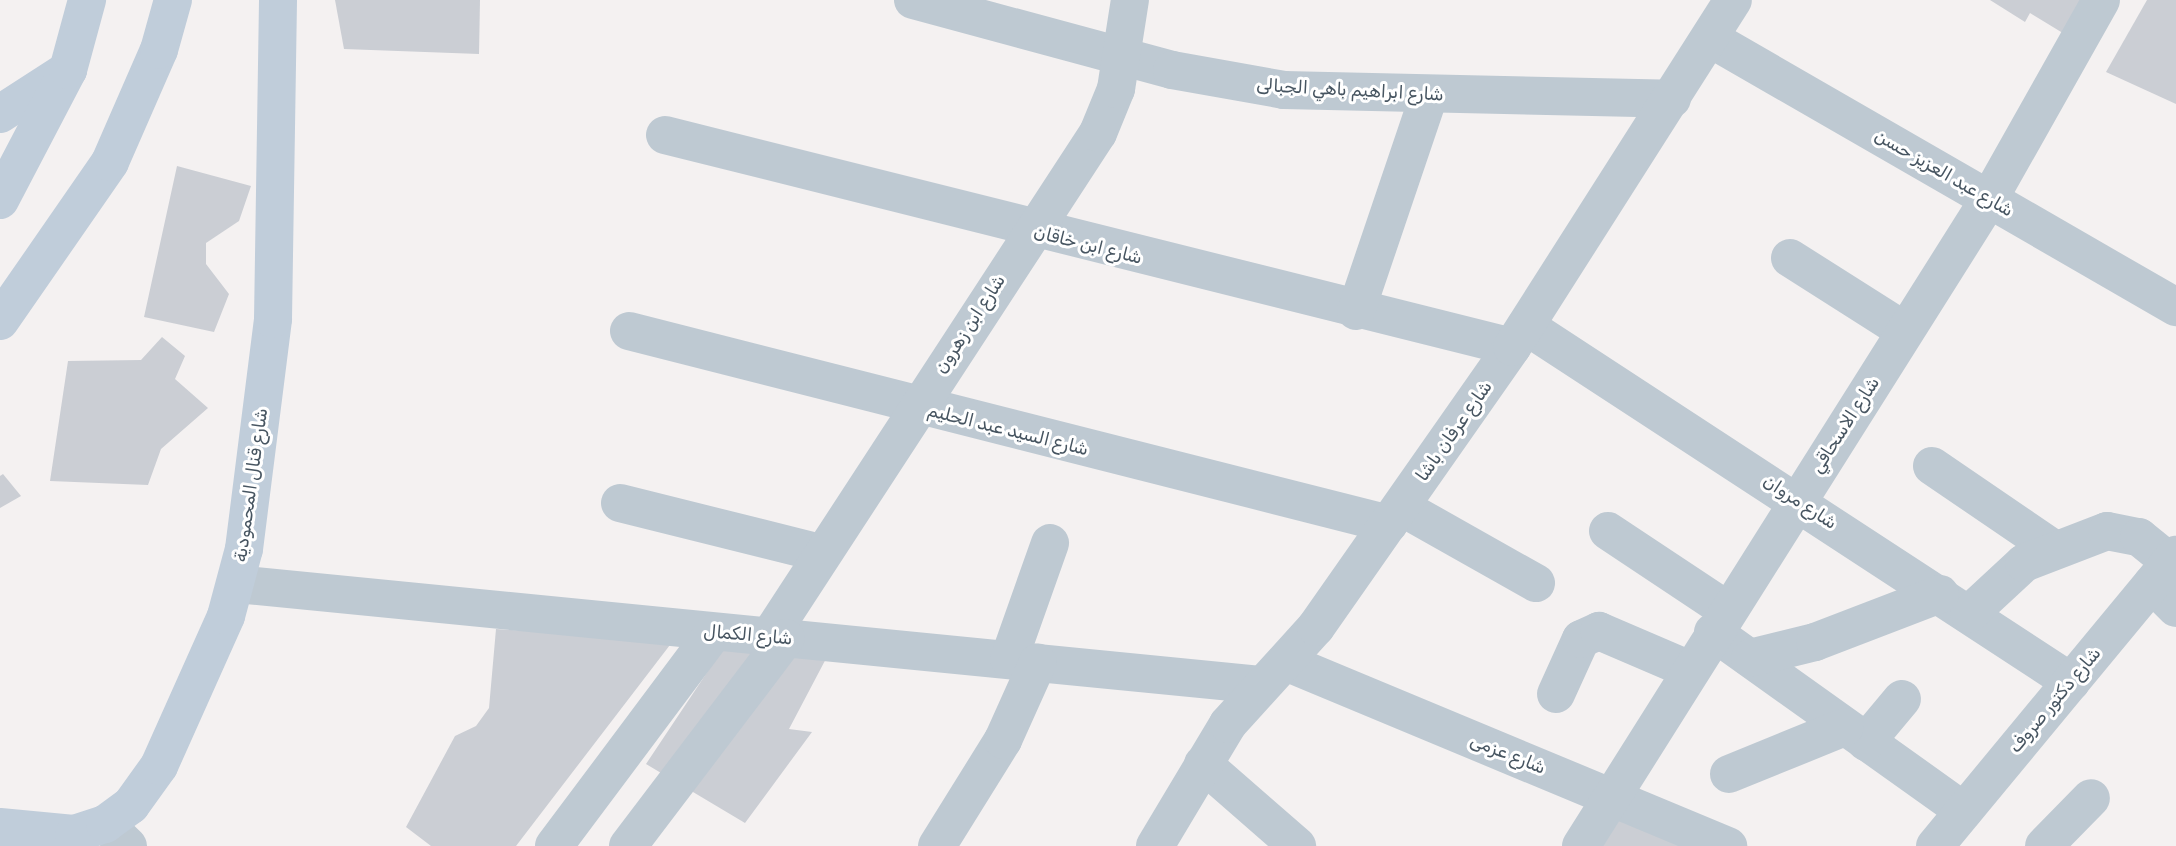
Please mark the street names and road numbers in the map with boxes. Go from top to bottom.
street label: شارع ابراهيم باهي الجبالى [1256,74,1444,106]
street label: شارع عبد العزيز حسن [1871,125,2017,221]
street label: شارع ابن خاقان [1032,221,1144,269]
street label: شارع ابن زهرون [930,271,1010,377]
street label: شارع الاسحاقي [1806,373,1884,477]
street label: شارع عرفان باشا [1411,377,1497,485]
street label: شارع السيد عبد الحليم [925,400,1091,460]
street label: شارع قنال المحمودية [230,407,272,563]
street label: شارع مروان [1759,470,1841,534]
street label: شارع الكمال [703,620,793,650]
street label: شارع دكتور صروف [2004,643,2106,757]
street label: شارع عزمى [1467,729,1549,779]

